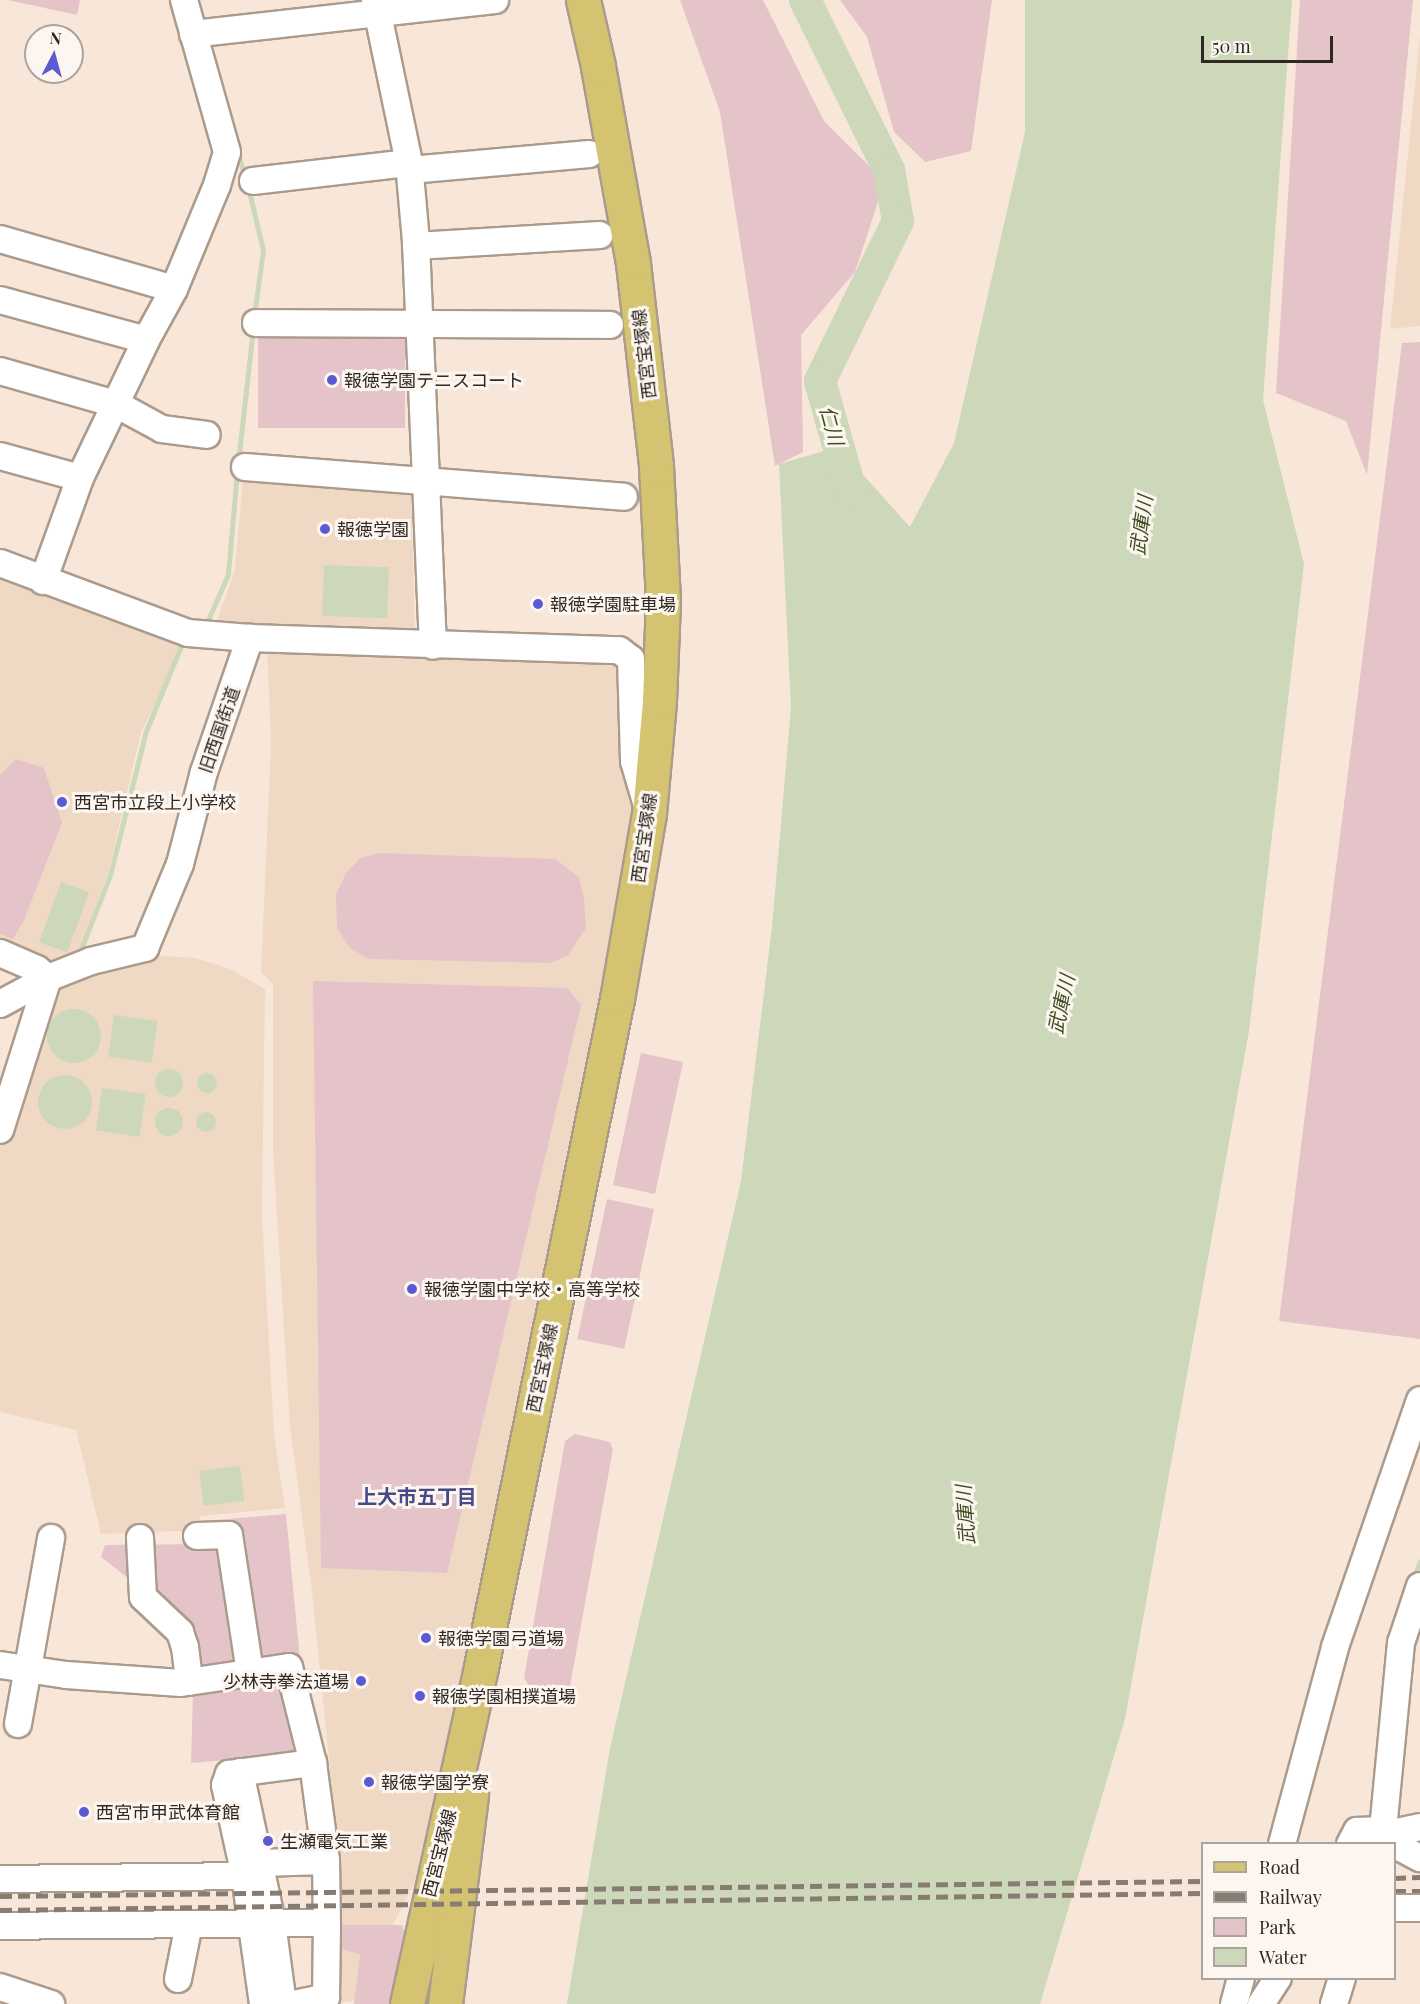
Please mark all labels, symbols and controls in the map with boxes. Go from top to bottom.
north arrow [24,24,84,84]
scale bar [1204,24,1336,62]
text: N [49,27,63,49]
text: 50 m [1212,34,1251,58]
street label: 西宮宝塚線 [628,308,660,400]
place label: 報徳学園テニスコート [344,369,524,391]
marker: 報徳学園テニスコート [325,373,339,387]
water label: 仁川 [816,403,850,447]
water label: 武庫川 [1124,494,1156,556]
place label: 報徳学園 [337,518,409,540]
marker: 報徳学園 [318,522,332,536]
place label: 報徳学園駐車場 [550,593,676,615]
marker: 報徳学園駐車場 [531,597,545,611]
street label: 旧西国街道 [194,684,244,776]
place label: 西宮市立段上小学校 [74,791,236,813]
street label: 西宮宝塚線 [627,792,661,884]
marker: 西宮市立段上小学校 [55,795,69,809]
water label: 武庫川 [1042,972,1078,1036]
place label: 報徳学園中学校・高等学校 [424,1278,640,1300]
marker: 報徳学園中学校・高等学校 [405,1282,419,1296]
street label: 西宮宝塚線 [522,1322,562,1414]
district label: 上大市五丁目 [357,1483,477,1507]
water label: 武庫川 [950,1484,978,1546]
place label: 報徳学園弓道場 [438,1627,564,1649]
marker: 報徳学園弓道場 [419,1631,433,1645]
place label: 少林寺拳法道場 [223,1670,349,1692]
marker: 少林寺拳法道場 [354,1674,368,1688]
place label: 報徳学園相撲道場 [432,1685,576,1707]
marker: 報徳学園相撲道場 [413,1689,427,1703]
place label: 報徳学園学寮 [381,1771,489,1793]
marker: 報徳学園学寮 [362,1775,376,1789]
place label: 西宮市甲武体育館 [96,1801,240,1823]
marker: 西宮市甲武体育館 [77,1805,91,1819]
street label: 西宮宝塚線 [418,1807,460,1899]
place label: 生瀬電気工業 [280,1830,388,1852]
marker: 生瀬電気工業 [261,1834,275,1848]
legend [1201,1842,1396,1980]
text: Road [1259,1855,1300,1879]
text: Railway [1259,1885,1322,1909]
text: Park [1259,1915,1296,1939]
text: Water [1259,1945,1307,1969]

